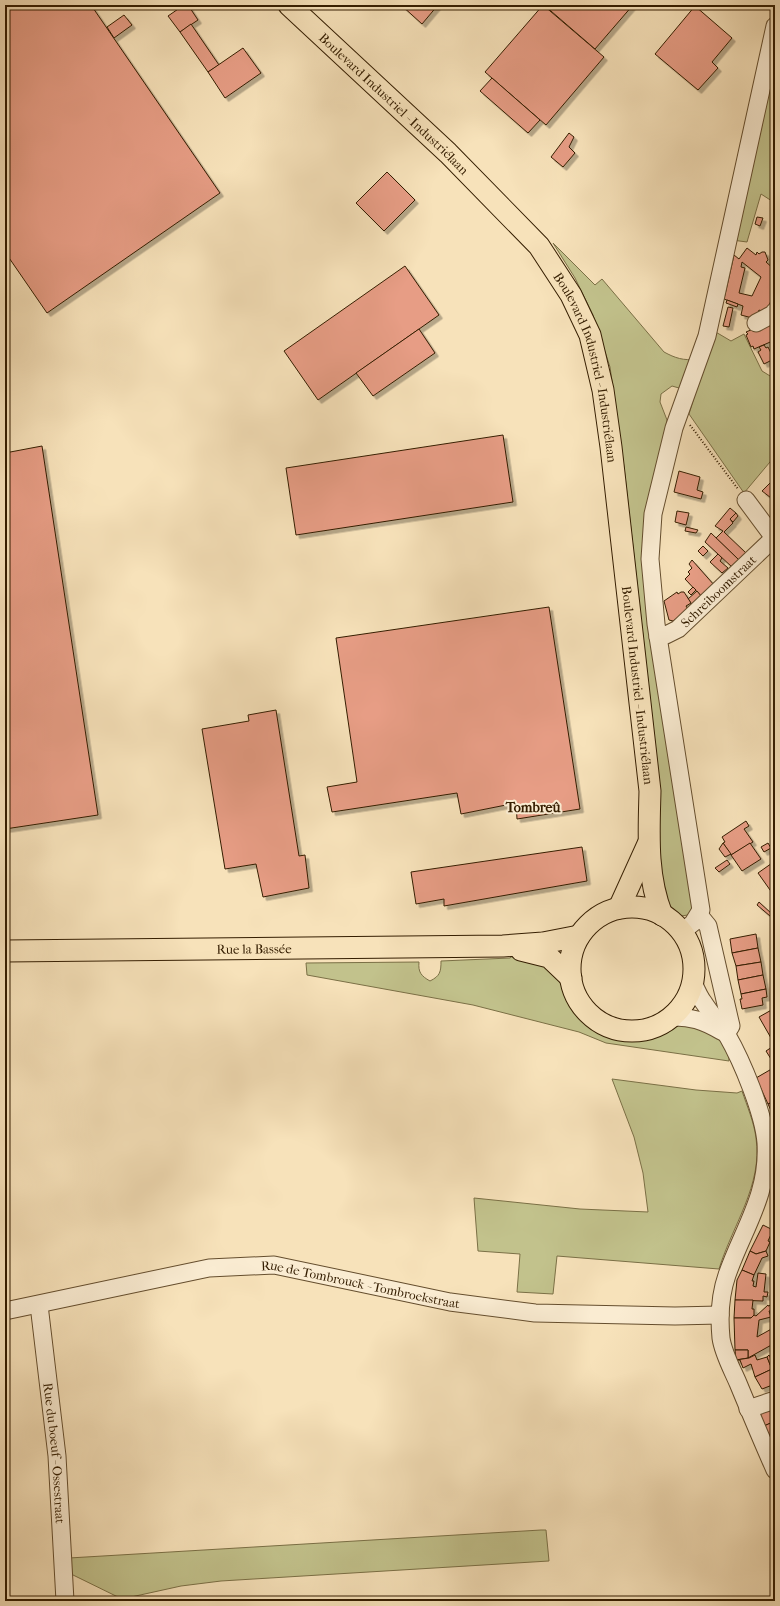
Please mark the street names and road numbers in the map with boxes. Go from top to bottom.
street label: Boulevard Industriel - Industriélaan [316,30,472,178]
street label: Boulevard Industriel - Industriélaan [550,270,620,464]
street label: Schreiboomstraat [678,552,759,630]
street label: Boulevard Industriel - Industriélaan [619,585,656,786]
street label: Rue la Bassée [216,941,292,957]
street label: Rue de Tombrouck - Tombroekstraat [261,1257,461,1311]
street label: Rue du boeuf - Ossestraat [40,1382,68,1524]

